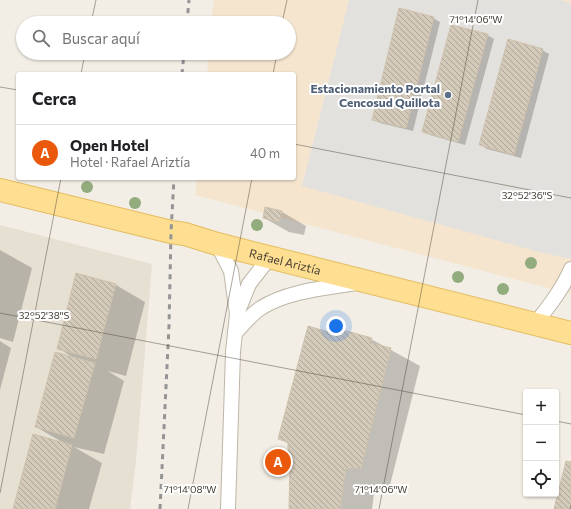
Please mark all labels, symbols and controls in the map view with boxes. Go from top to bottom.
text: 71°14'06"W [449,13,503,25]
search box [16,16,296,60]
icon: search [30,27,52,49]
text: Buscar aquí [62,29,140,47]
place label: Estacionamiento Portal Cencosud Quillota [310,81,440,109]
text: Cerca [32,88,77,109]
marker: Estacionamiento Portal Cencosud Quillota [443,90,453,100]
text: Open Hotel [70,136,149,154]
text: A [40,145,50,161]
text: 40 m [250,145,280,161]
text: Hotel · Rafael Ariztía [70,154,190,170]
text: 32°52'36"S [502,189,552,201]
street label: Rafael Ariztía [248,245,322,277]
text: 32°52'38"S [19,309,69,321]
your location [326,316,346,336]
map controls [523,389,559,497]
button: + [523,389,559,425]
button: − [523,425,559,461]
pin: A [265,447,291,477]
button: locate [523,461,559,497]
text: 71°14'08"W [163,483,217,495]
text: 71°14'06"W [354,483,408,495]

